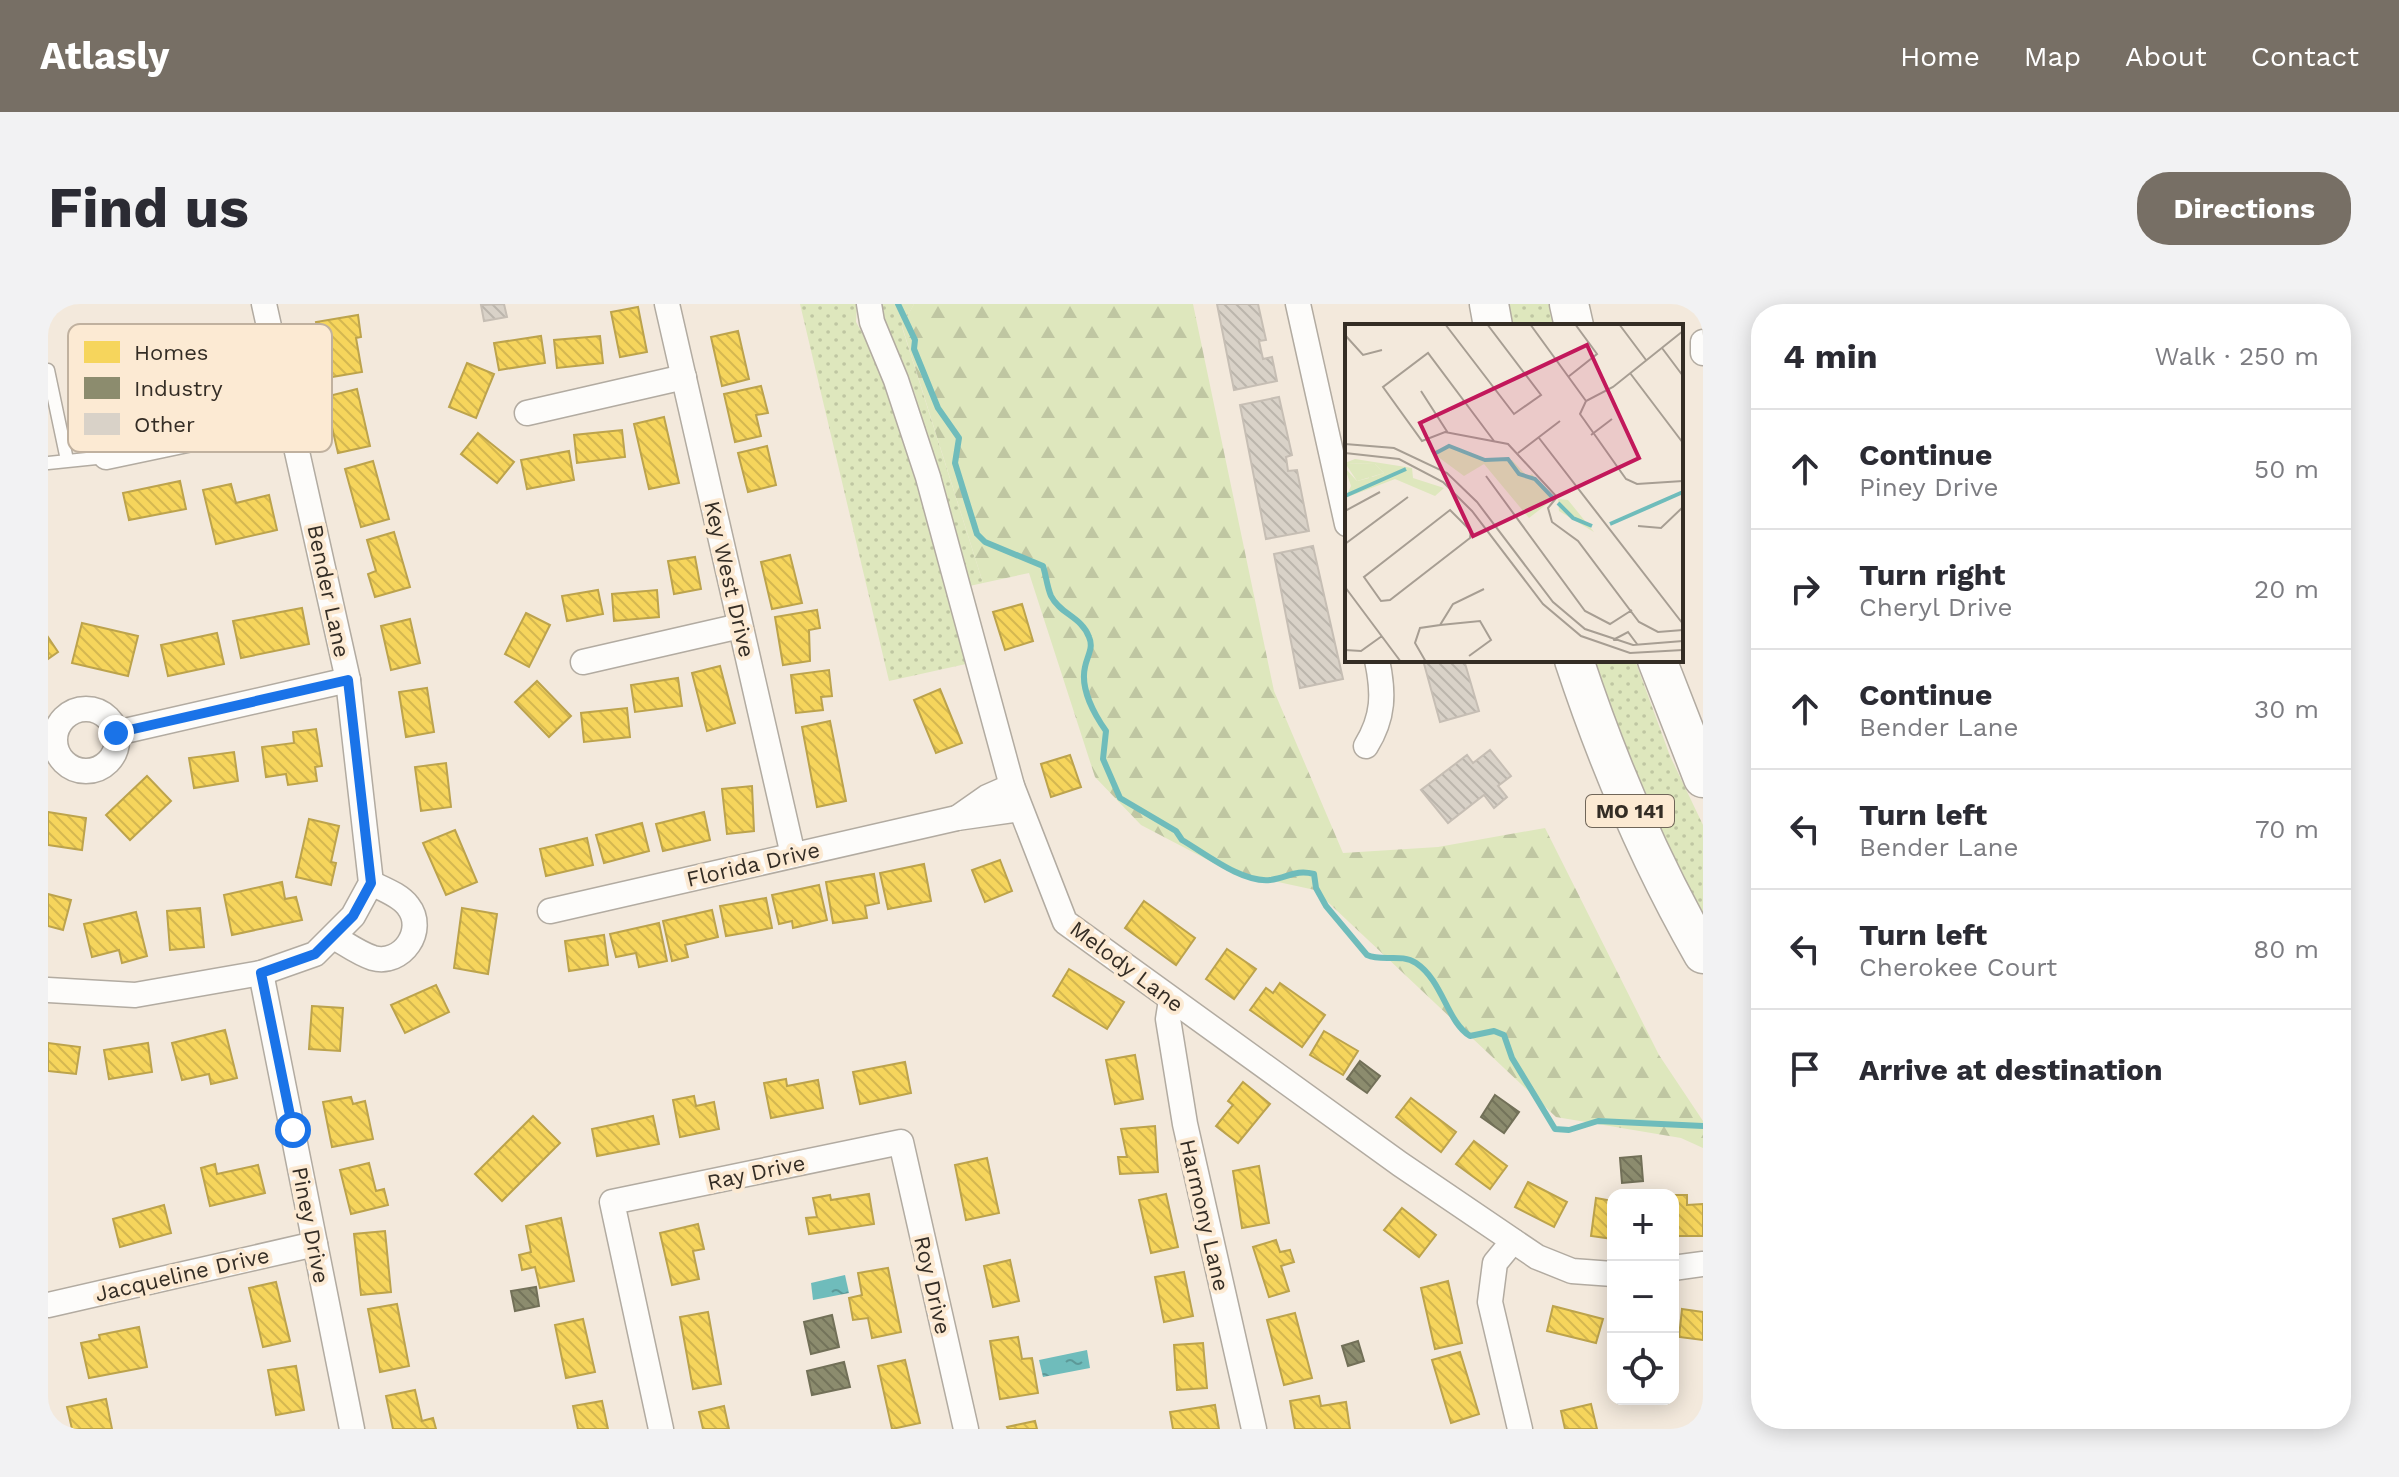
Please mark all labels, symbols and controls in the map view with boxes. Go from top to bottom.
text: Atlasly [40,34,170,78]
text: Home [1900,40,1980,73]
text: Map [2024,40,2081,73]
text: About [2125,40,2207,73]
text: Contact [2251,40,2359,73]
button: Directions [2137,172,2351,245]
text: Find us [48,175,249,241]
legend [68,324,332,452]
inset map [1345,324,1683,662]
text: 4 min [1783,336,1878,376]
text: Homes [134,340,208,365]
text: Walk · 250 m [2154,341,2319,371]
text: Industry [134,376,223,401]
text: Other [134,412,195,437]
text: Continue [1859,437,1992,472]
icon: ahead [1783,447,1827,491]
text: 50 m [2254,454,2319,484]
text: Piney Drive [1859,472,1999,502]
street label: Key West Drive [699,499,760,660]
street label: Bender Lane [302,522,355,660]
text: Turn right [1859,557,2005,592]
icon: right [1783,567,1827,611]
text: 20 m [2254,574,2319,604]
text: Cheryl Drive [1859,592,2013,622]
text: Continue [1859,677,1992,712]
icon: ahead [1783,687,1827,731]
text: 30 m [2254,694,2319,724]
text: Bender Lane [1859,712,2019,742]
route end [98,715,134,751]
road number: MO 141 [1586,795,1674,827]
text: Turn left [1859,797,1987,832]
icon: left [1783,807,1827,851]
text: 70 m [2255,814,2319,844]
text: Bender Lane [1859,832,2019,862]
street label: Florida Drive [684,837,822,892]
street label: Melody Lane [1065,916,1188,1017]
text: Turn left [1859,917,1987,952]
icon: left [1783,927,1827,971]
text: 80 m [2253,934,2319,964]
text: Cherokee Court [1859,952,2057,982]
icon: arrive [1783,1047,1827,1091]
text: Arrive at destination [1859,1052,2163,1087]
route start [275,1112,311,1148]
street label: Harmony Lane [1175,1137,1234,1294]
street label: Ray Drive [705,1150,807,1195]
street label: Piney Drive [287,1165,334,1285]
map controls [1607,1189,1679,1405]
button: + [1607,1189,1679,1261]
street label: Roy Drive [909,1234,956,1337]
street label: Jacqueline Drive [93,1242,272,1307]
button: − [1607,1261,1679,1333]
button: locate [1607,1333,1679,1405]

